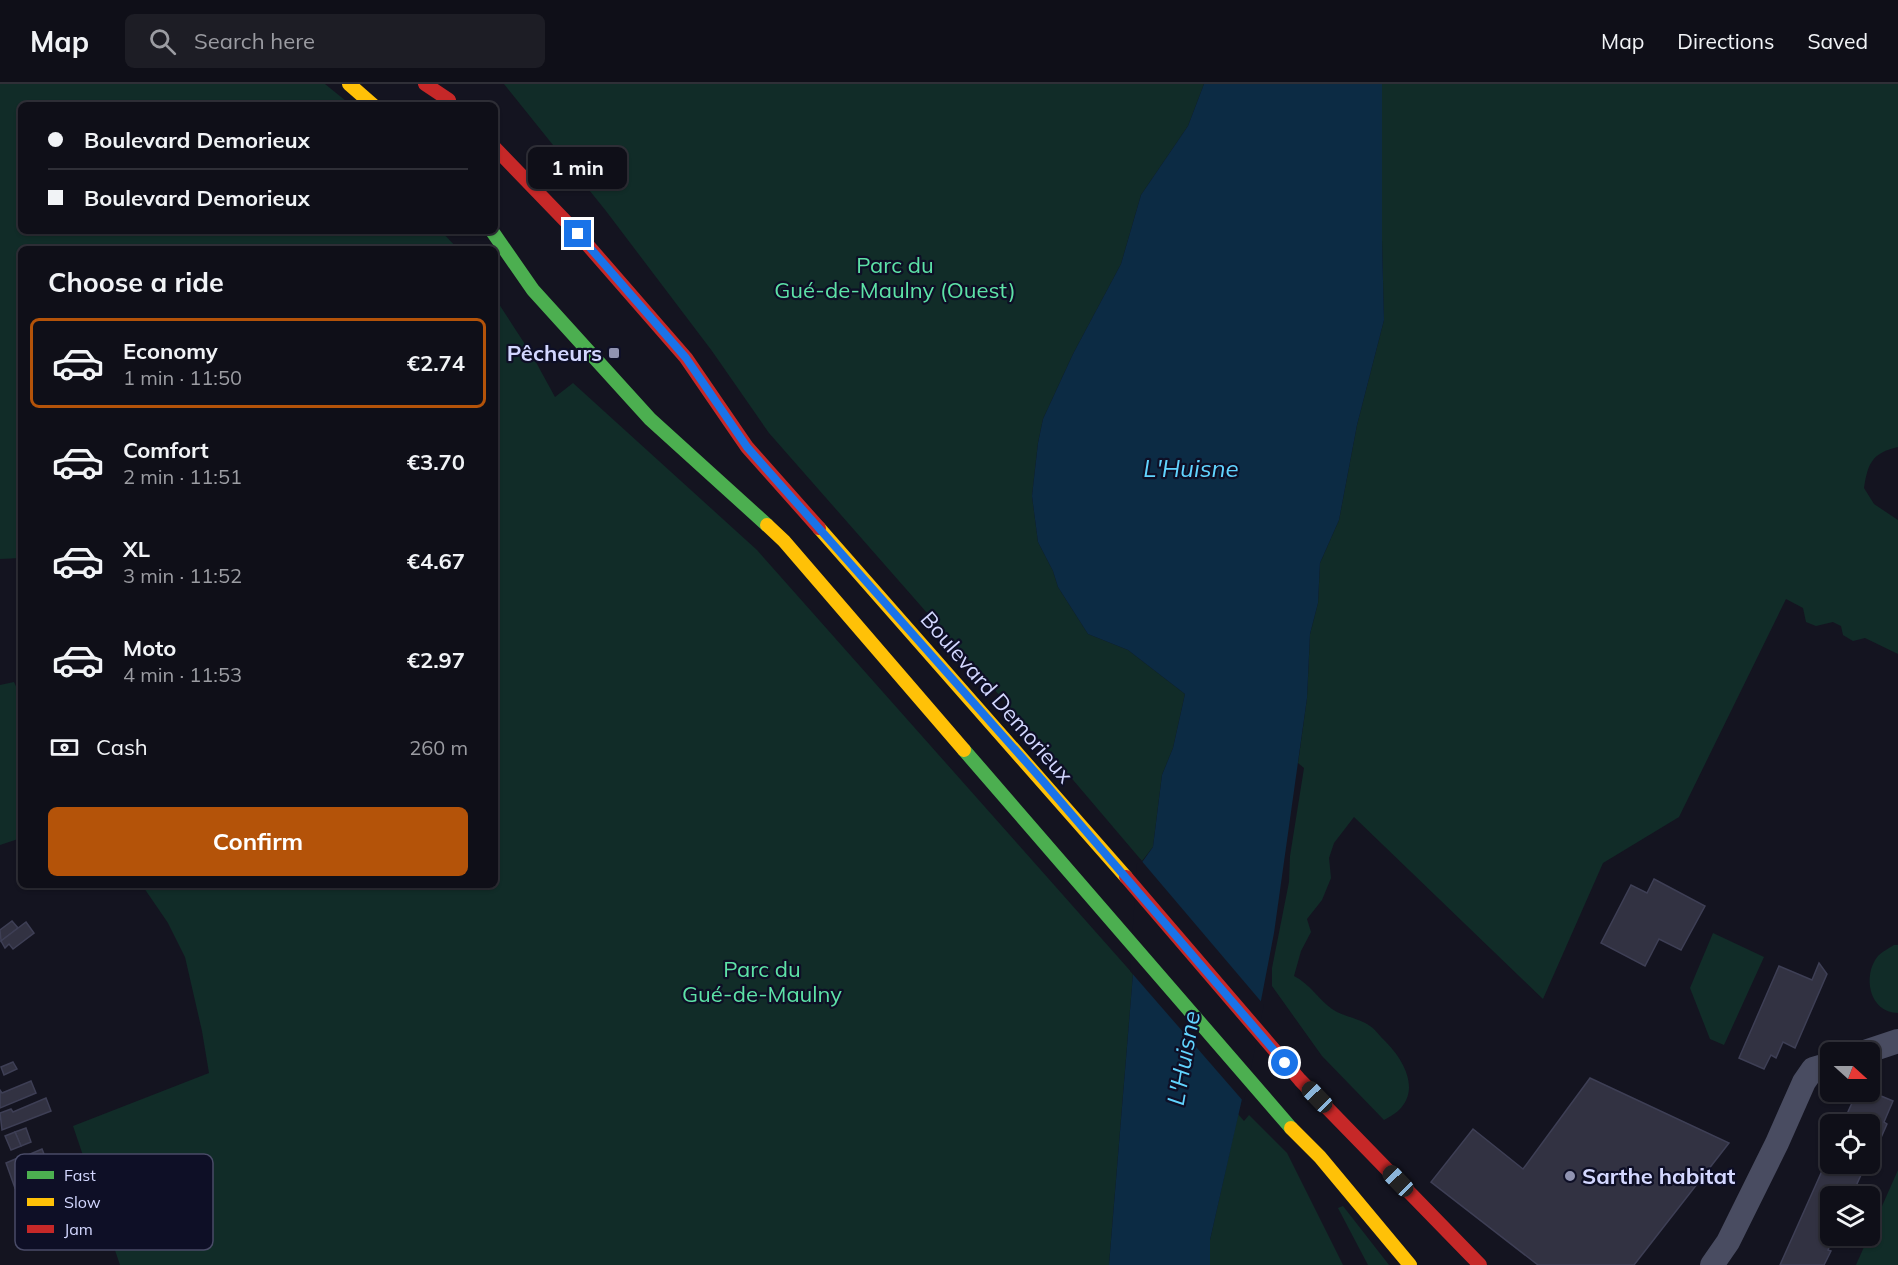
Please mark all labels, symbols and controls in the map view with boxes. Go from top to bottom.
search box [125,14,545,68]
text: Map [30,24,89,59]
icon: search [146,25,179,58]
text: Search here [194,27,315,55]
text: Map [1601,28,1644,54]
text: Directions [1677,28,1774,54]
text: Saved [1807,28,1868,54]
text: Boulevard Demorieux [84,126,310,154]
callout: 1 min [528,147,628,189]
text: 1 min [551,155,604,180]
text: Boulevard Demorieux [84,184,310,212]
route end [564,220,591,247]
park label: Parc du Gué-de-Maulny (Ouest) [774,251,1016,304]
text: Choose a ride [48,265,224,299]
icon: car [51,336,105,390]
text: Economy [123,337,218,365]
place label: Pêcheurs [507,339,602,367]
marker: Pêcheurs [607,346,621,360]
text: €2.74 [407,349,465,377]
text: 1 min · 11:50 [123,365,242,390]
icon: car [51,435,105,489]
text: Comfort [123,436,209,464]
text: €3.70 [407,448,465,476]
water label: L'Huisne [1143,453,1239,483]
text: 2 min · 11:51 [123,464,242,489]
icon: car [51,534,105,588]
text: XL [123,535,150,563]
text: €4.67 [407,547,465,575]
text: 3 min · 11:52 [123,563,242,588]
street label: Boulevard Demorieux [915,605,1079,789]
icon: car [51,633,105,687]
text: Moto [123,634,176,662]
text: €2.97 [407,646,465,674]
text: 4 min · 11:53 [123,662,242,687]
icon: cash [48,731,81,764]
text: Cash [96,733,148,761]
text: 260 m [409,735,468,760]
button: Confirm [48,807,468,876]
park label: Parc du Gué-de-Maulny [682,955,842,1008]
water label: L'Huisne [1160,1008,1206,1108]
north arrow [1820,1042,1880,1102]
map controls [1820,1042,1880,1246]
route start [1271,1049,1298,1076]
car [1298,1078,1336,1116]
button: locate [1820,1114,1880,1174]
legend [15,1154,213,1250]
car [1379,1162,1417,1200]
place label: Sarthe habitat [1582,1162,1735,1190]
text: Fast [64,1165,96,1185]
marker: Sarthe habitat [1563,1169,1577,1183]
button: layers [1820,1186,1880,1246]
text: Slow [64,1192,101,1212]
text: Jam [64,1219,93,1239]

